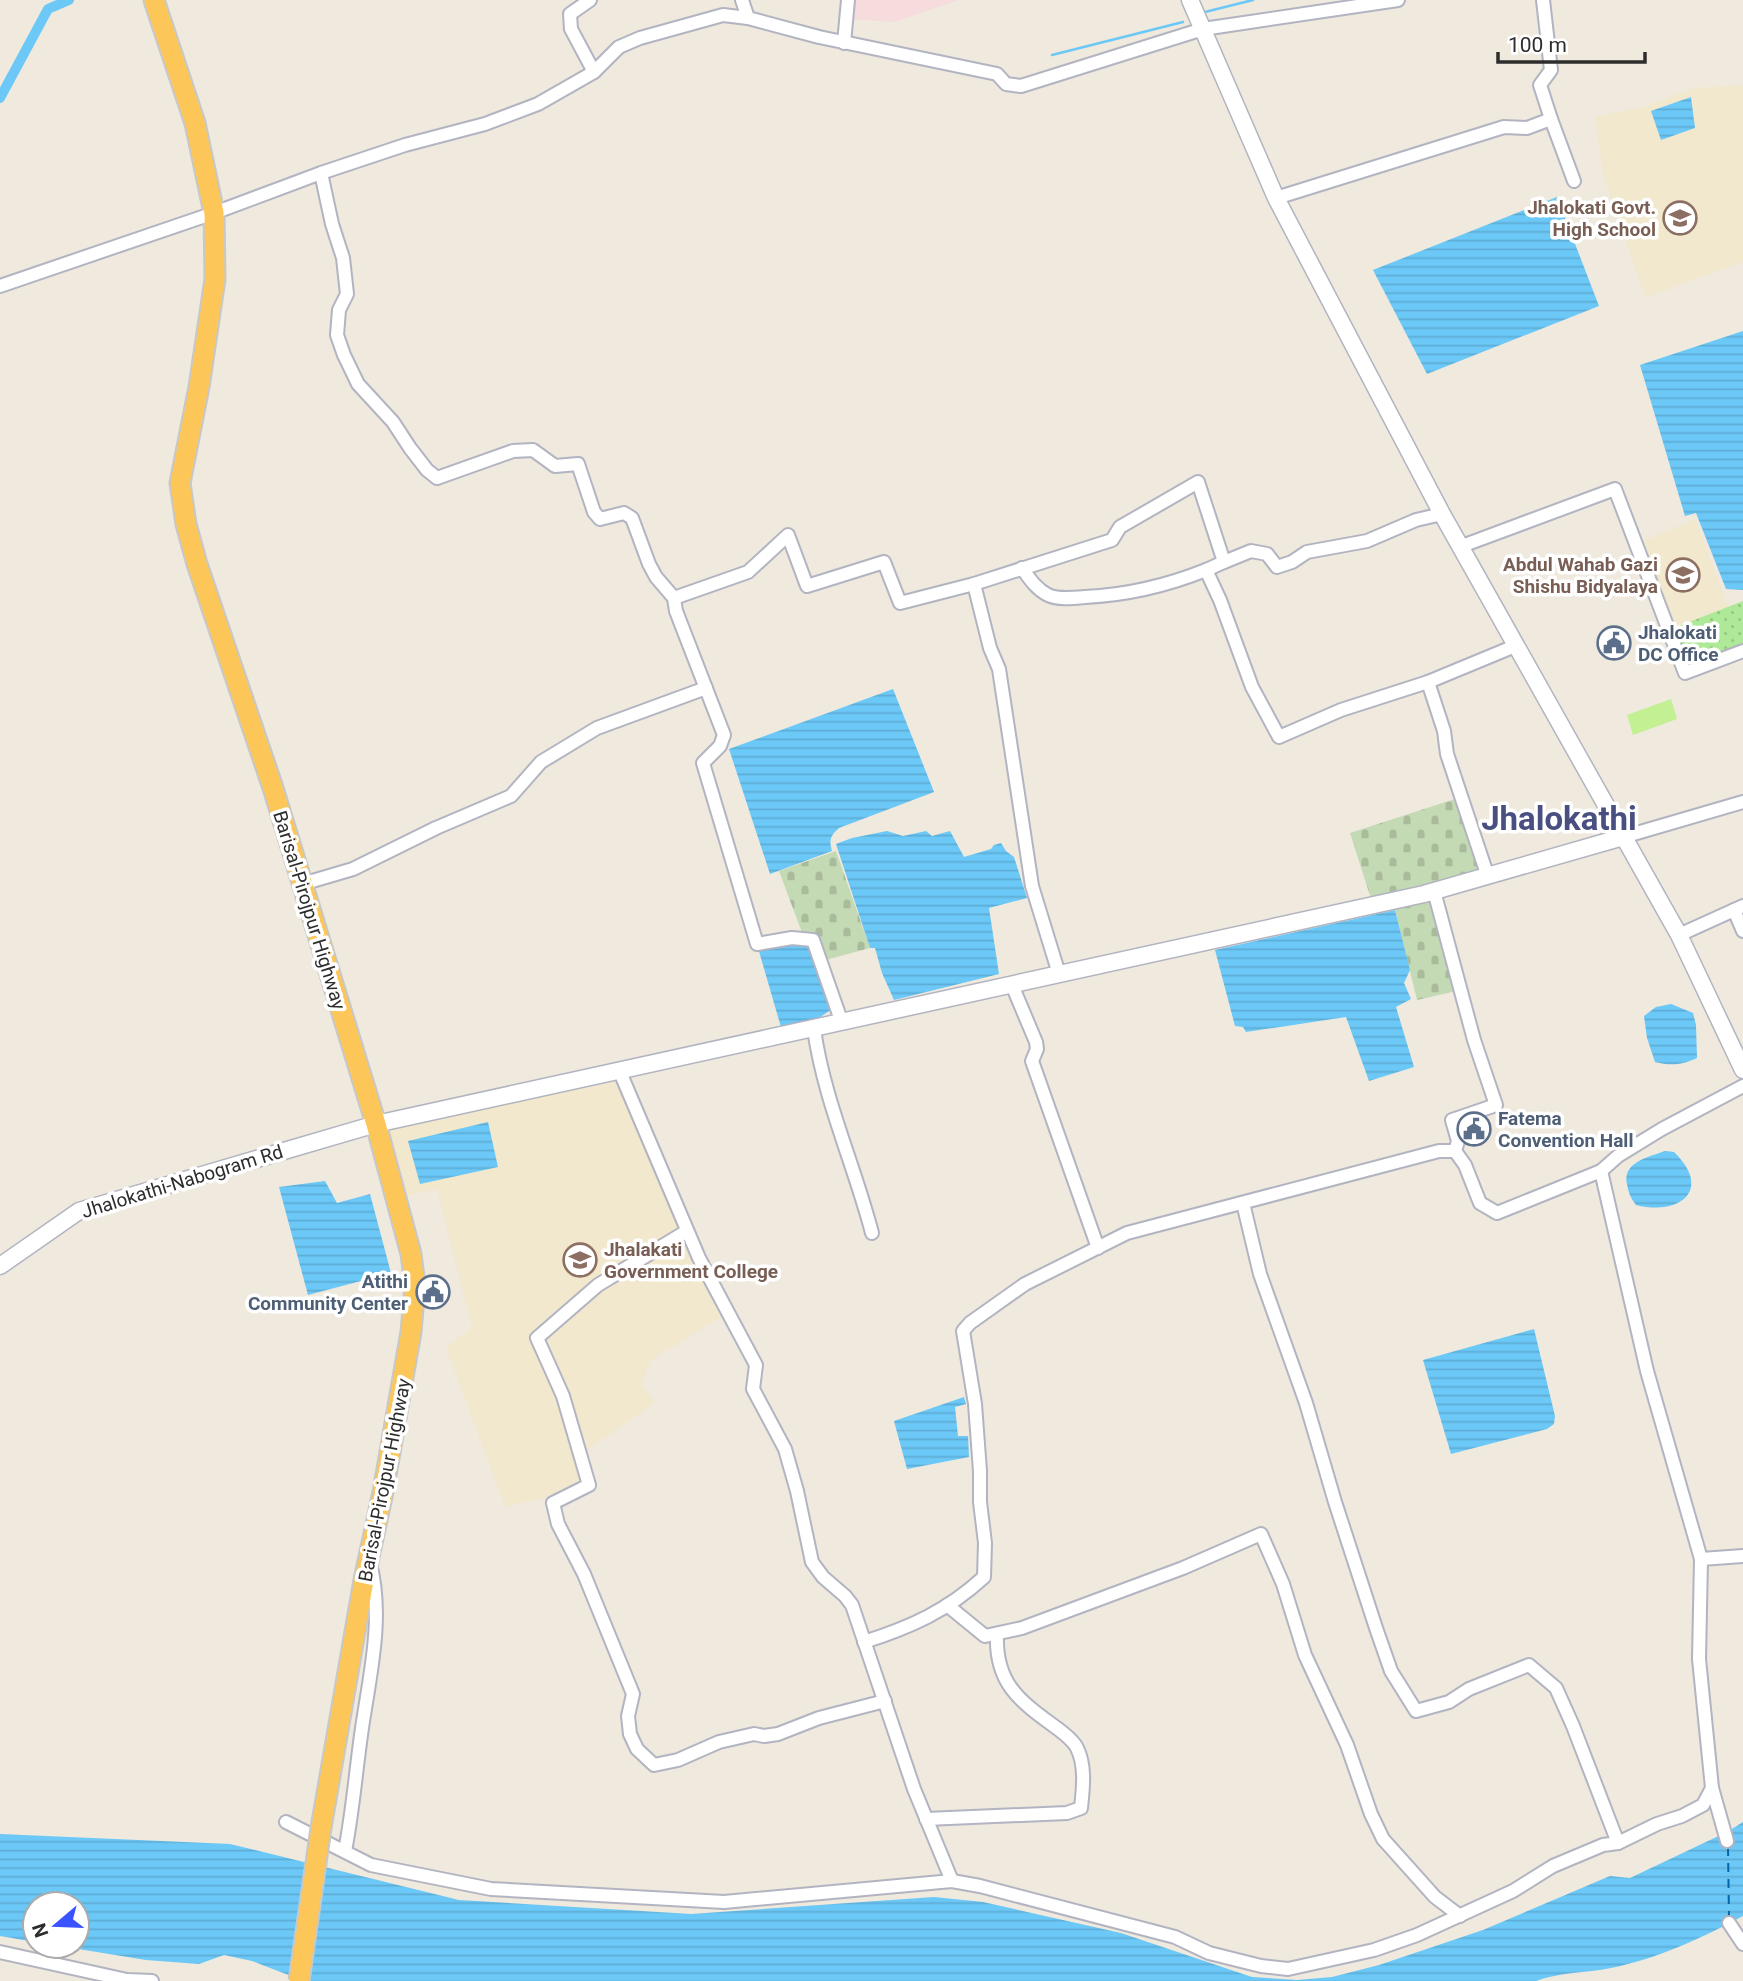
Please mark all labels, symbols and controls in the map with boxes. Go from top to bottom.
scale bar [1498,21,1645,65]
text: 100 m [1508,33,1567,57]
place label: Jhalokati Govt. High School [1527,196,1656,241]
school or university icon: Jhalokati Govt. High School [1661,199,1699,237]
place label: Abdul Wahab Gazi Shishu Bidyalaya [1503,553,1658,598]
school or university icon: Abdul Wahab Gazi Shishu Bidyalaya [1664,556,1702,594]
place label: Jhalokati DC Office [1638,621,1718,666]
public building icon: Jhalokati DC Office [1595,624,1633,662]
district label: Jhalokathi [1481,799,1637,838]
street label: Barisal-Pirojpur Highway [268,808,351,1012]
place label: Fatema Convention Hall [1498,1107,1633,1152]
public building icon: Fatema Convention Hall [1455,1110,1493,1148]
street label: Jhalokathi-Nabogram Rd [79,1140,286,1223]
place label: Jhalakati Government College [604,1238,778,1283]
school or university icon: Jhalakati Government College [561,1241,599,1279]
place label: Atithi Community Center [248,1270,408,1315]
public building icon: Atithi Community Center [414,1273,452,1311]
street label: Barisal-Pirojpur Highway [353,1377,415,1584]
north arrow [21,1890,91,1960]
text: N [27,1920,53,1940]

